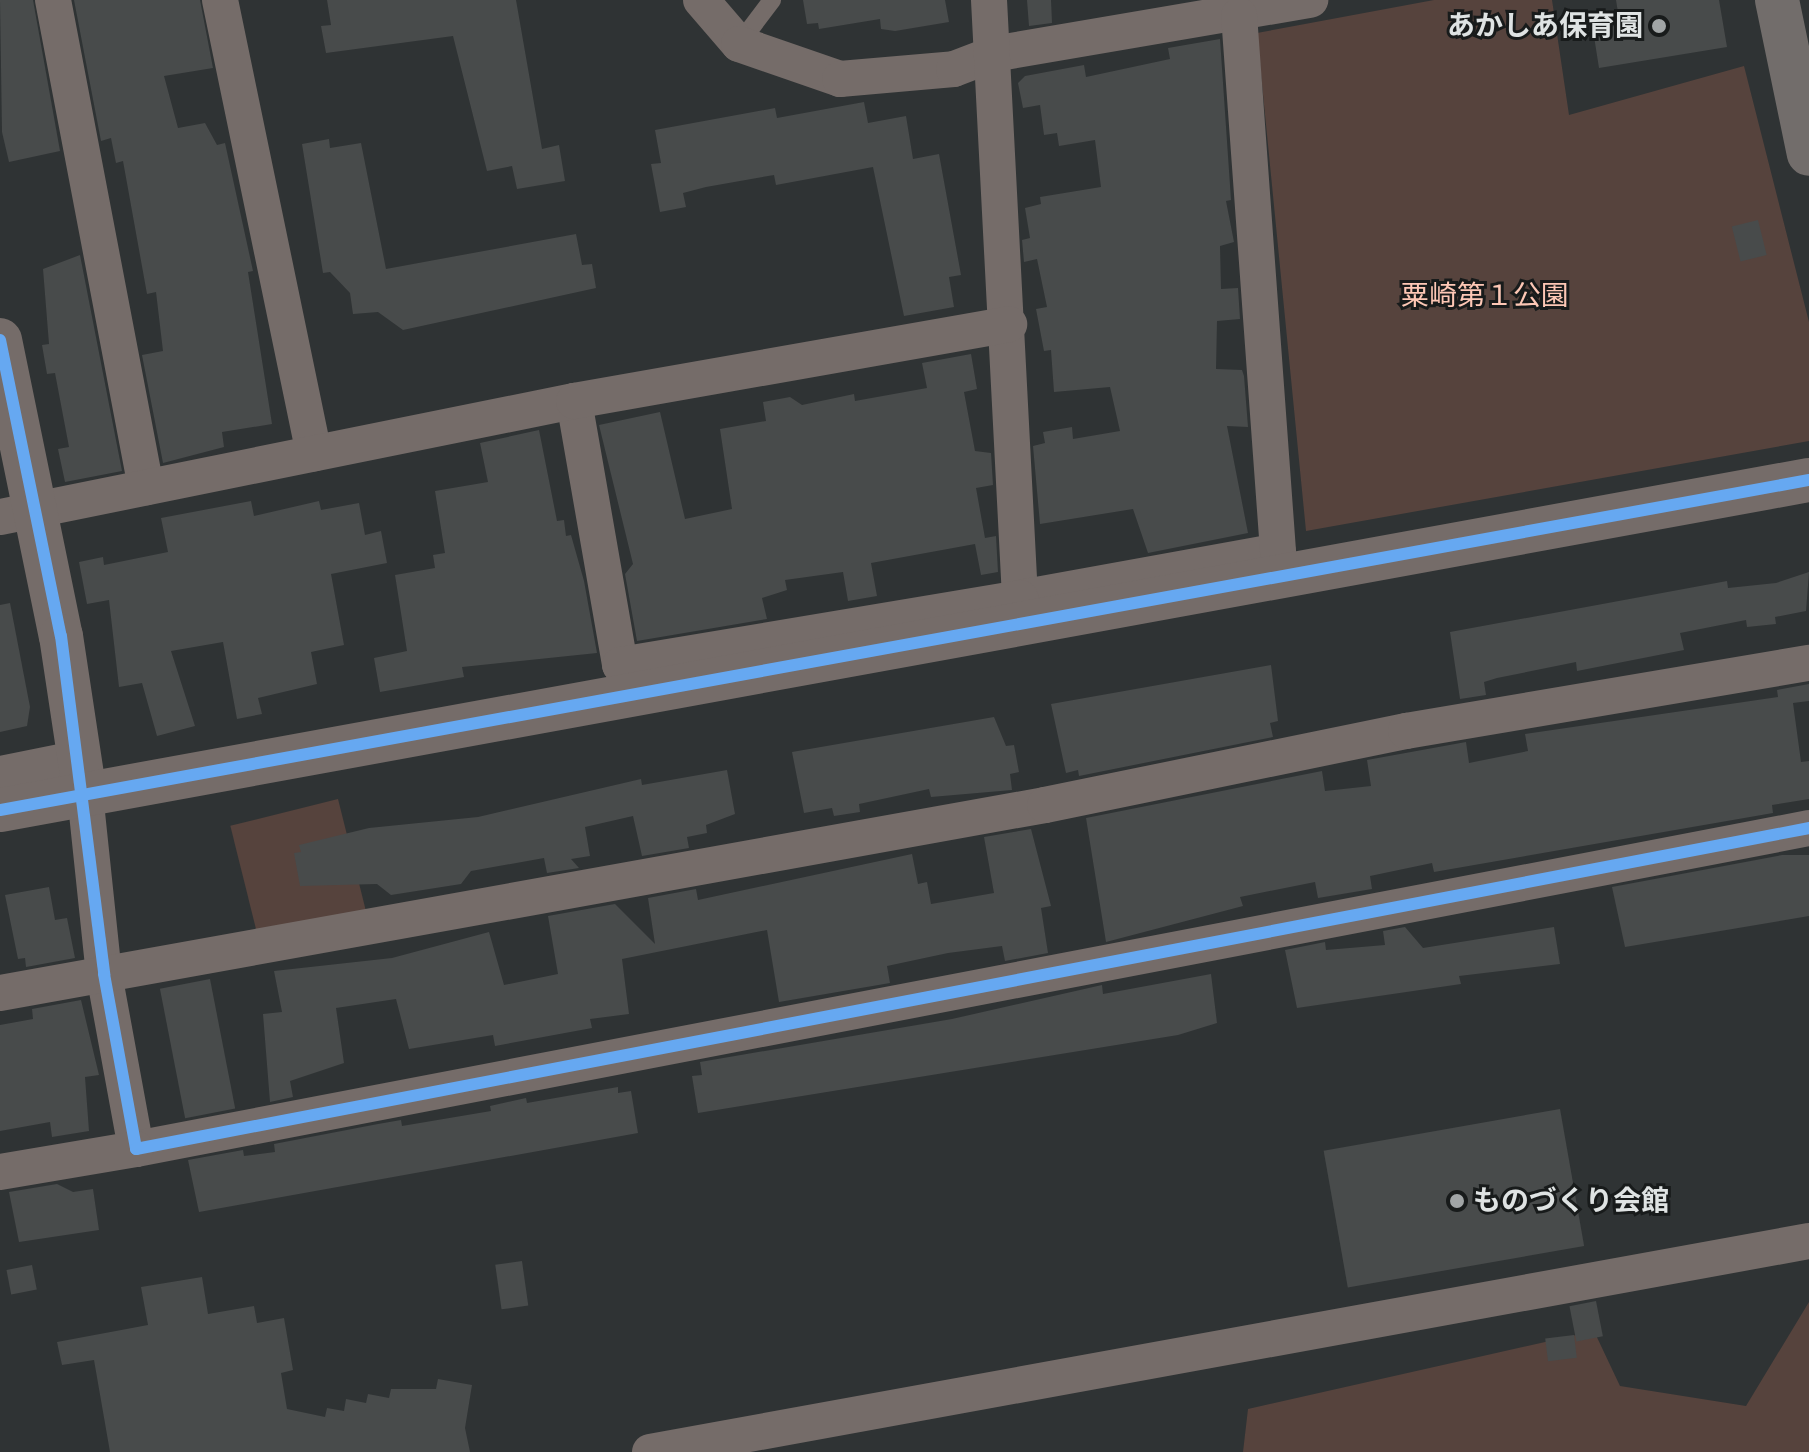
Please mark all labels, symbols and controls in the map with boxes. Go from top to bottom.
place label: あかしあ保育園 [1447,9,1643,43]
marker: あかしあ保育園 [1650,17,1668,35]
park label: 粟崎第１公園 [1401,279,1569,313]
place label: ものづくり会館 [1473,1184,1669,1218]
marker: ものづくり会館 [1448,1192,1466,1210]

